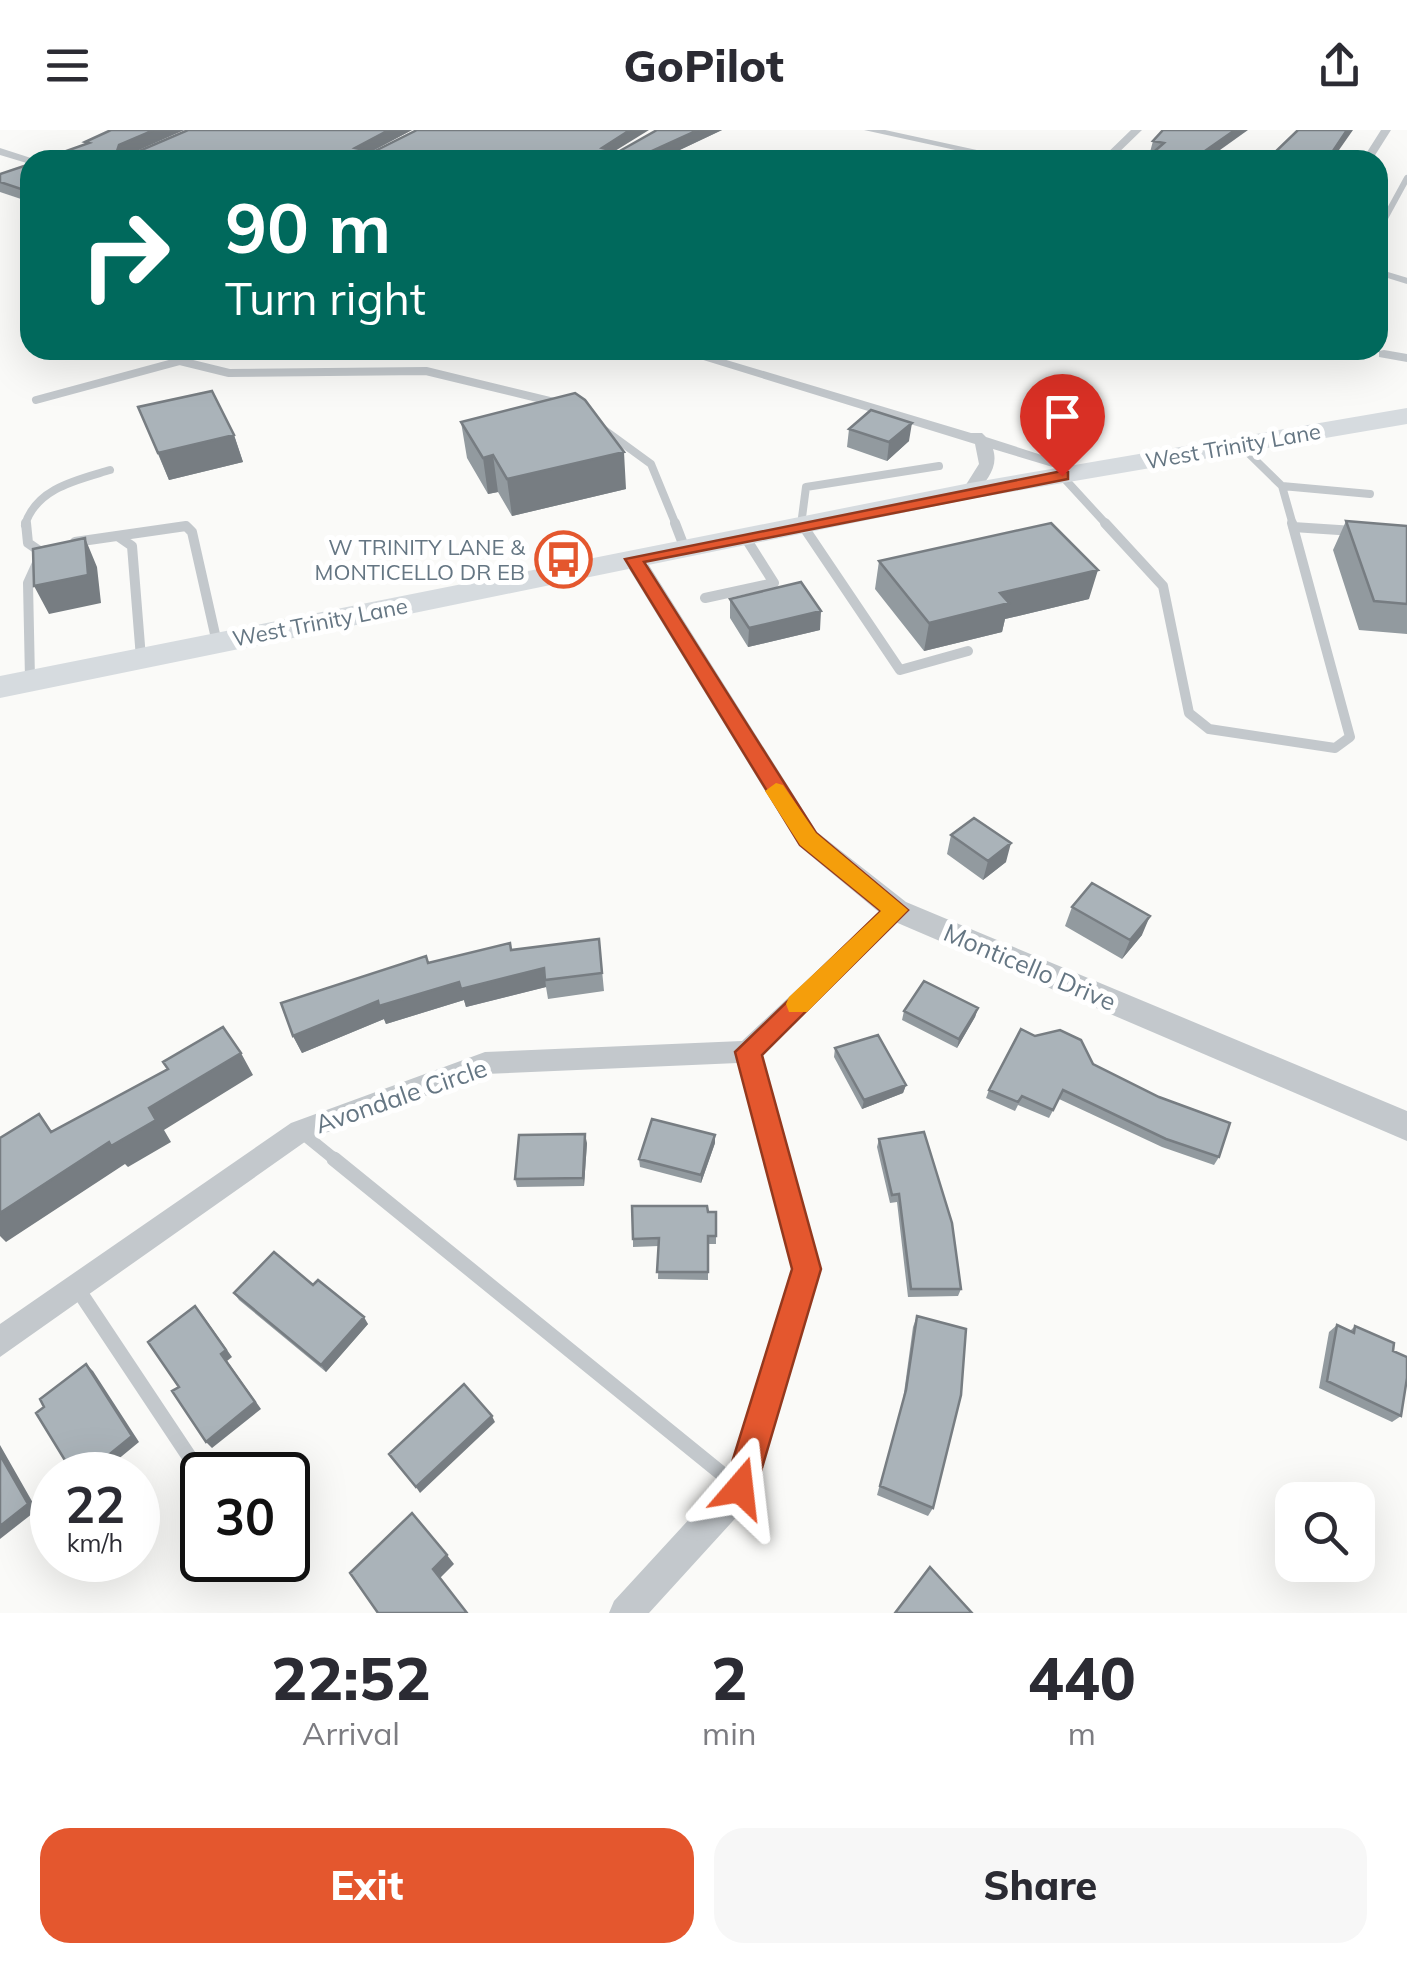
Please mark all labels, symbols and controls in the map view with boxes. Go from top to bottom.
text: GoPilot [623,37,784,93]
icon: menu [40,38,95,93]
icon: share [1312,38,1367,93]
text: 90 m [225,183,391,271]
icon: right [60,190,190,320]
text: Turn right [225,270,426,326]
pin [1020,374,1105,477]
icon: arrive [1035,389,1090,444]
street label: West Trinity Lane [1143,417,1323,475]
bus stop icon: W TRINITY LANE & MONTICELLO DR EB [534,530,594,590]
place label: W TRINITY LANE & MONTICELLO DR EB [315,533,526,586]
street label: West Trinity Lane [230,591,410,653]
street label: Monticello Drive [939,916,1121,1017]
street label: Avondale Circle [311,1052,491,1139]
position arrow [688,1436,792,1540]
speed limit sign: 30 [180,1452,310,1582]
text: 22 [65,1473,125,1536]
map controls [1275,1482,1375,1582]
button: search [1275,1482,1375,1582]
text: km/h [67,1527,123,1558]
text: 22:52 [271,1640,431,1715]
text: 2 [711,1640,747,1715]
text: 440 [1028,1640,1136,1715]
text: Arrival [302,1713,400,1753]
text: min [702,1713,757,1753]
text: m [1068,1713,1096,1753]
button: Exit [40,1828,694,1943]
button: Share [714,1828,1367,1943]

